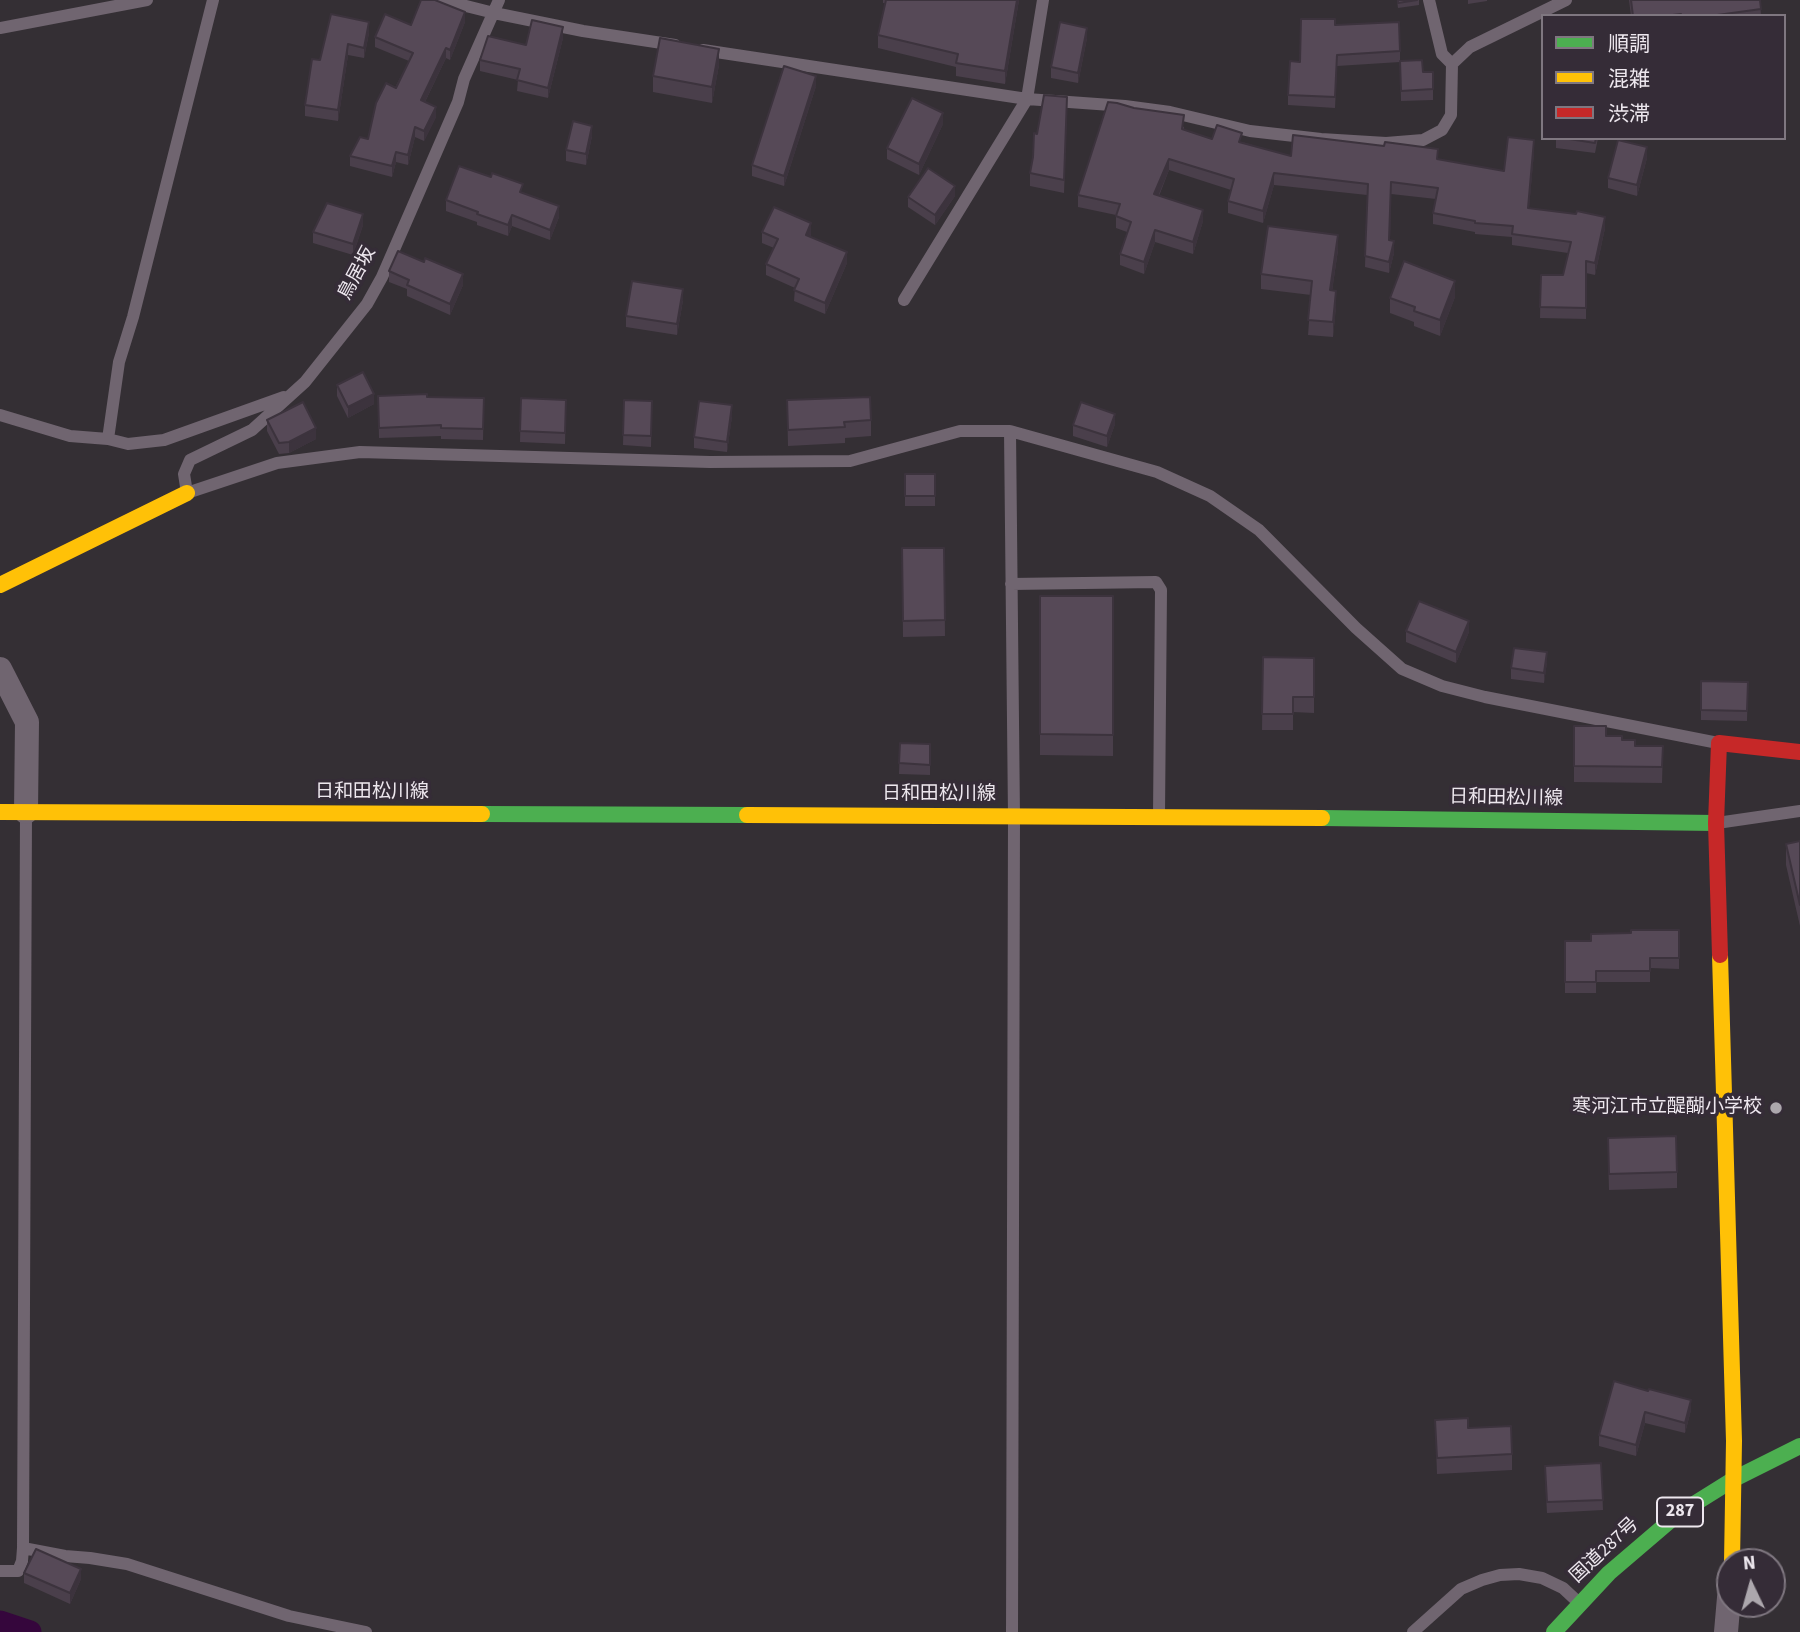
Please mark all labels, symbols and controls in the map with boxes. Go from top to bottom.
legend [1541,14,1786,140]
text: 順調 [1608,29,1650,59]
text: 混雑 [1608,64,1650,94]
text: 渋滞 [1608,99,1650,129]
street label: 鳥居坂 [335,243,381,305]
street label: 日和田松川線 [315,782,429,804]
street label: 日和田松川線 [882,784,996,806]
street label: 日和田松川線 [1449,787,1563,811]
place label: 寒河江市立醍醐小学校 [1572,1097,1762,1119]
marker: 寒河江市立醍醐小学校 [1768,1100,1784,1116]
road number: 287 [1657,1498,1703,1526]
street label: 国道287号 [1566,1514,1644,1588]
north arrow [1716,1548,1786,1618]
text: N [1742,1550,1757,1578]

